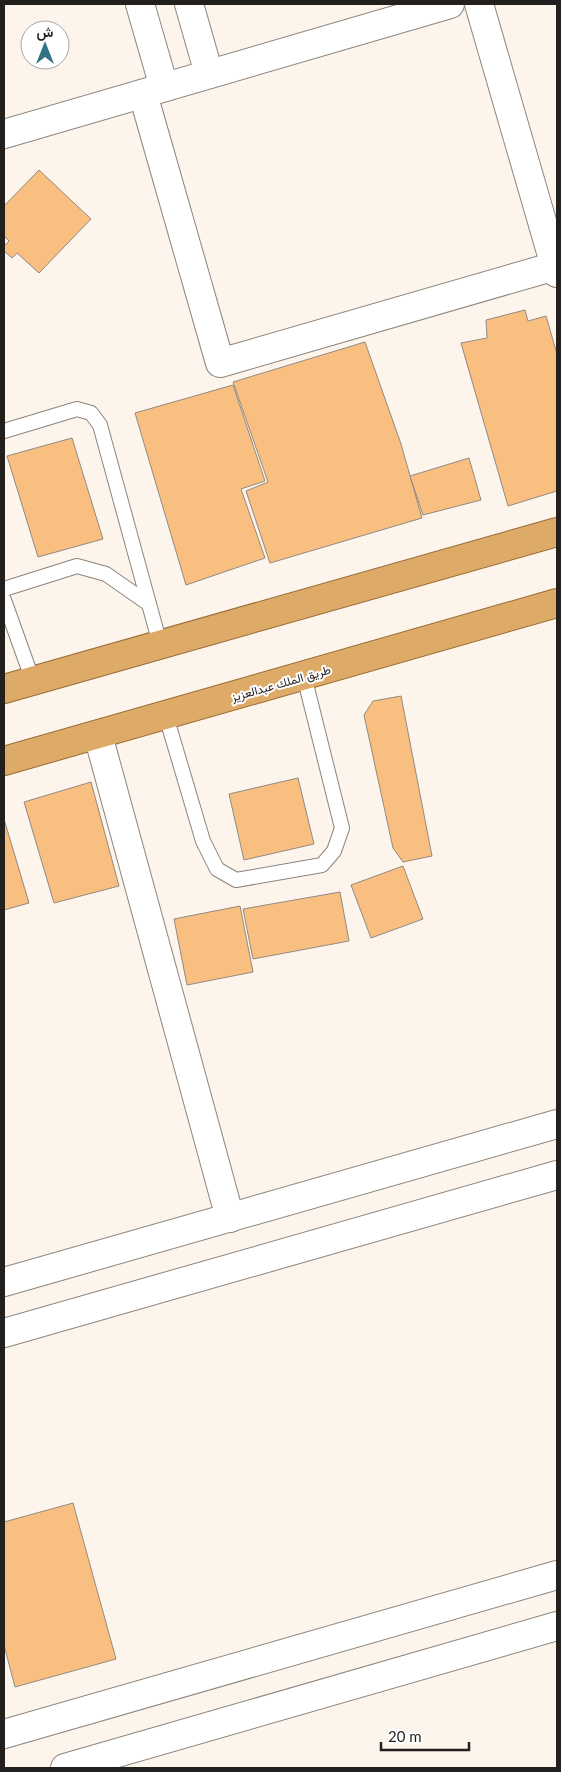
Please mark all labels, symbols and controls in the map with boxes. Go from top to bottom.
north arrow [20,20,70,70]
text: ش [37,23,54,41]
street label: طريق الملك عبدالعزيز [229,662,333,706]
scale bar [381,1720,468,1752]
text: 20 m [388,1727,422,1745]

